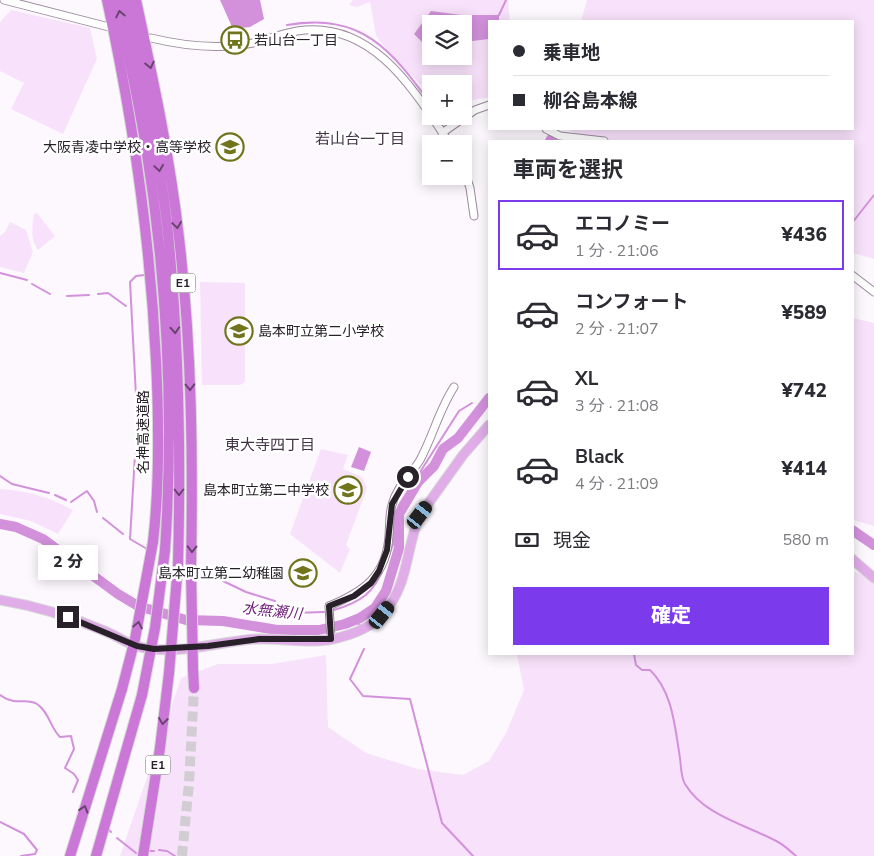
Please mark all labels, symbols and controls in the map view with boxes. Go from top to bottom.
one-way arrow [115,10,126,19]
map controls [422,15,472,185]
button: layers [422,15,472,65]
bus stop icon: 若山台一丁目 [220,25,250,55]
place label: 若山台一丁目 [254,31,338,50]
text: 乗車地 [543,40,600,66]
one-way arrow [144,60,155,69]
button: + [422,75,472,125]
text: 柳谷島本線 [543,88,638,114]
district label: 若山台一丁目 [315,129,405,149]
school or university icon: 大阪青凌中学校・高等学校 [215,132,245,162]
button: − [422,135,472,185]
place label: 大阪青凌中学校・高等学校 [43,138,211,157]
text: 車両を選択 [513,155,623,185]
one-way arrow [154,164,164,172]
text: エコノミー [575,211,670,237]
icon: car [515,213,560,258]
one-way arrow [171,221,182,229]
text: ¥436 [781,222,827,248]
text: 1 分 · 21:06 [575,240,659,262]
road number: E1 [170,274,196,292]
text: コンフォート [575,289,688,315]
icon: car [515,291,560,336]
text: ¥589 [781,300,827,326]
school or university icon: 島本町立第二小学校 [224,316,254,346]
text: 2 分 · 21:07 [575,318,659,340]
place label: 島本町立第二小学校 [258,322,384,341]
one-way arrow [169,326,180,334]
text: XL [575,366,598,392]
icon: car [515,369,560,414]
text: ¥742 [781,378,827,404]
one-way arrow [185,384,195,391]
street label: 名神高速道路 [134,390,153,474]
text: 3 分 · 21:08 [575,395,659,417]
district label: 東大寺四丁目 [225,435,315,455]
text: Black [575,444,624,470]
icon: car [515,447,560,492]
text: ¥414 [781,456,827,482]
route start [397,466,419,488]
text: 4 分 · 21:09 [575,473,659,495]
school or university icon: 島本町立第二中学校 [333,475,363,505]
place label: 島本町立第二中学校 [203,481,329,500]
one-way arrow [174,488,184,496]
car [404,499,435,531]
icon: cash [513,526,541,554]
text: 現金 [553,528,591,554]
text: 580 m [782,529,829,551]
callout: 2 分 [38,544,98,580]
one-way arrow [187,546,197,554]
text: 2 分 [53,551,83,573]
school or university icon: 島本町立第二幼稚園 [288,558,318,588]
place label: 島本町立第二幼稚園 [158,564,284,583]
button: 確定 [513,587,829,645]
water label: 水無瀬川 [241,598,305,624]
car [366,599,397,631]
route end [57,606,79,628]
one-way arrow [132,620,143,629]
one-way arrow [158,718,169,726]
road number: E1 [146,756,170,774]
one-way arrow [79,806,89,814]

